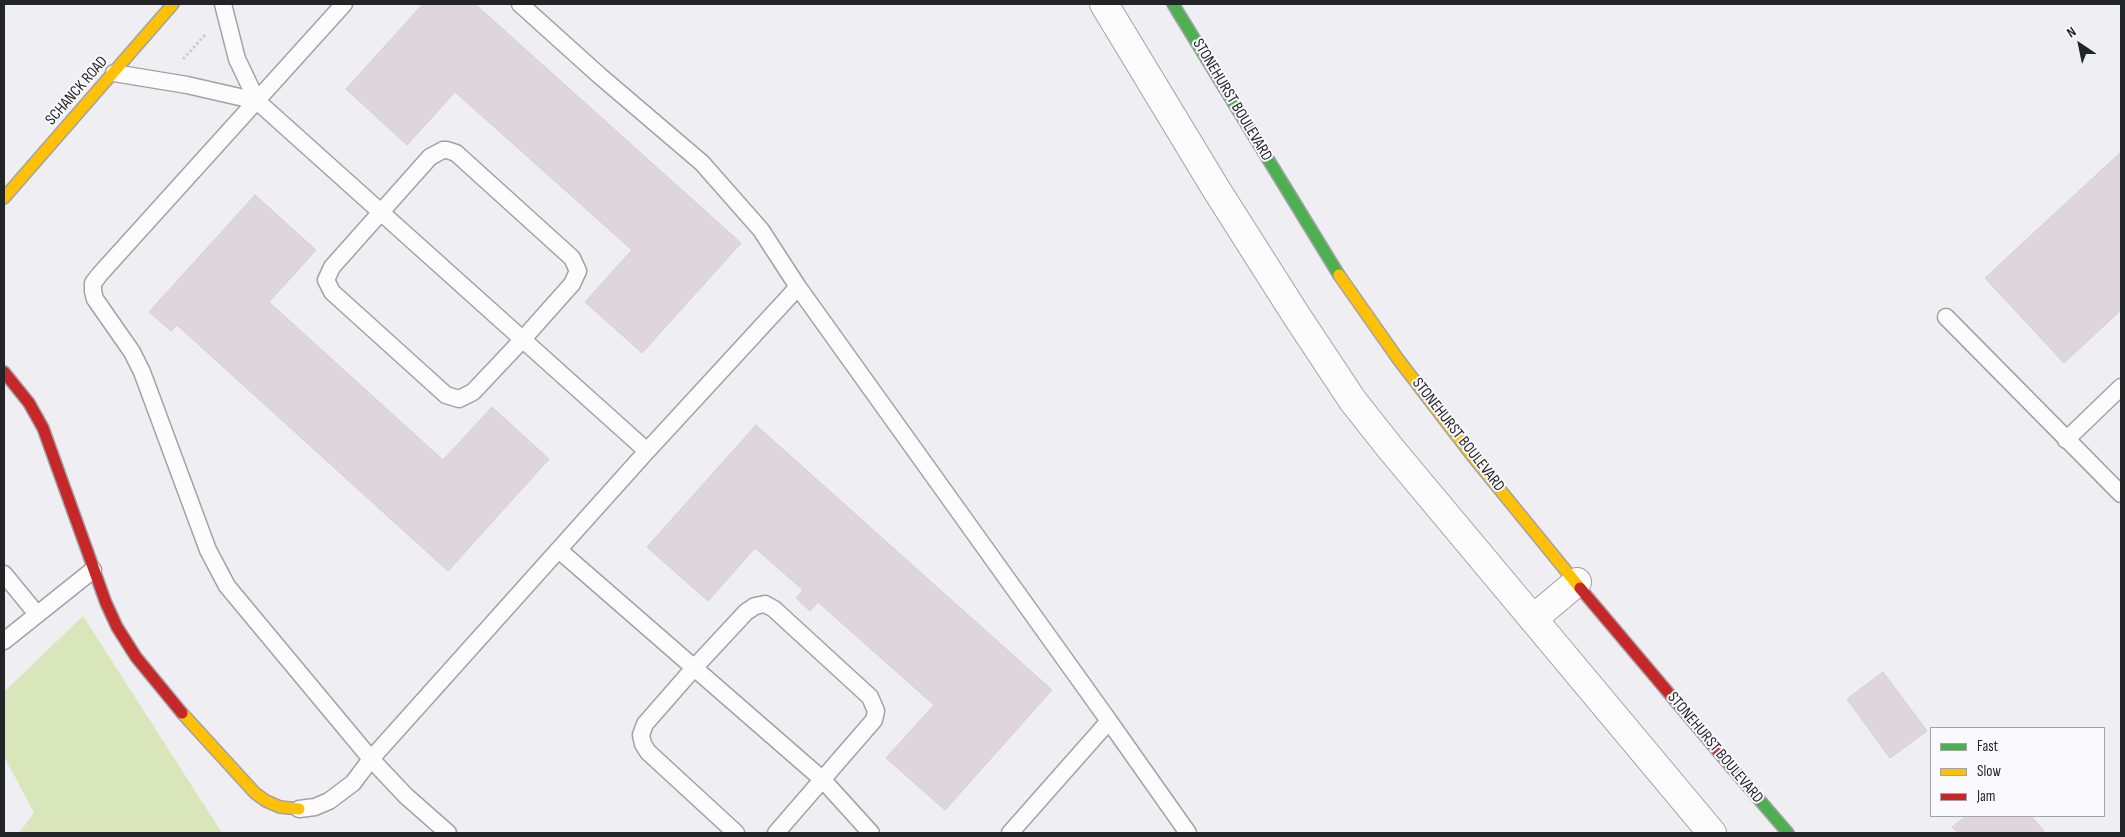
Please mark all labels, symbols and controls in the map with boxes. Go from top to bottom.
north arrow [2055,20,2105,70]
text: N [2063,23,2079,41]
street label: STONEHURST BOULEVARD [1188,35,1276,165]
street label: SCHANCK ROAD [42,53,112,129]
street label: STONEHURST BOULEVARD [1408,374,1508,496]
street label: STONEHURST BOULEVARD [1663,689,1767,807]
legend [1930,727,2105,817]
text: Fast [1977,737,1998,756]
text: Slow [1977,762,2001,781]
text: Jam [1977,787,1995,806]

